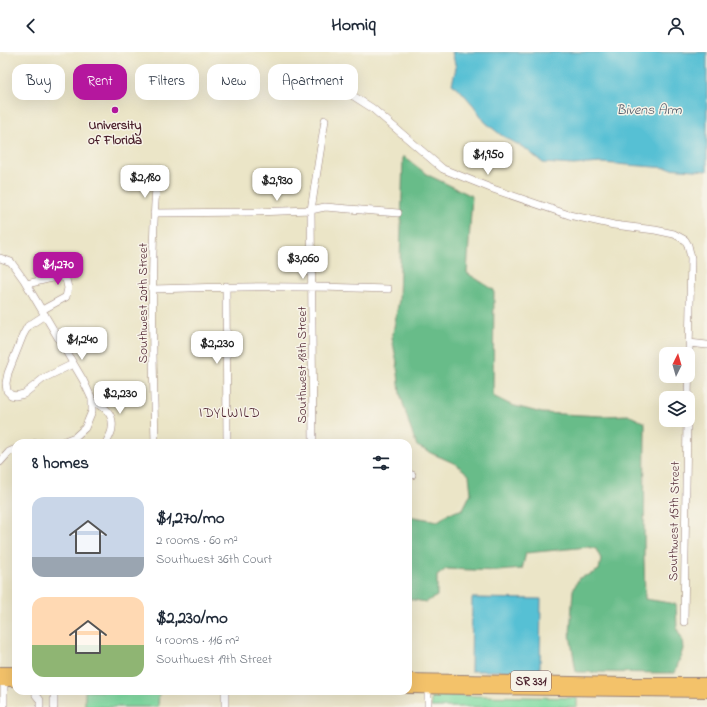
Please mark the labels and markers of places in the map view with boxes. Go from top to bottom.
marker: University of Florida [110,105,120,115]
place label: University of Florida [88,116,142,150]
pin: $1,950 [455,142,521,176]
pin: $2,180 [112,165,178,199]
pin: $2,930 [244,168,310,202]
pin: $3,060 [270,246,336,280]
pin: $1,270 [25,252,91,286]
pin: $1,240 [49,327,115,361]
pin: $2,230 [184,331,250,365]
pin: $2,230 [87,381,153,415]

